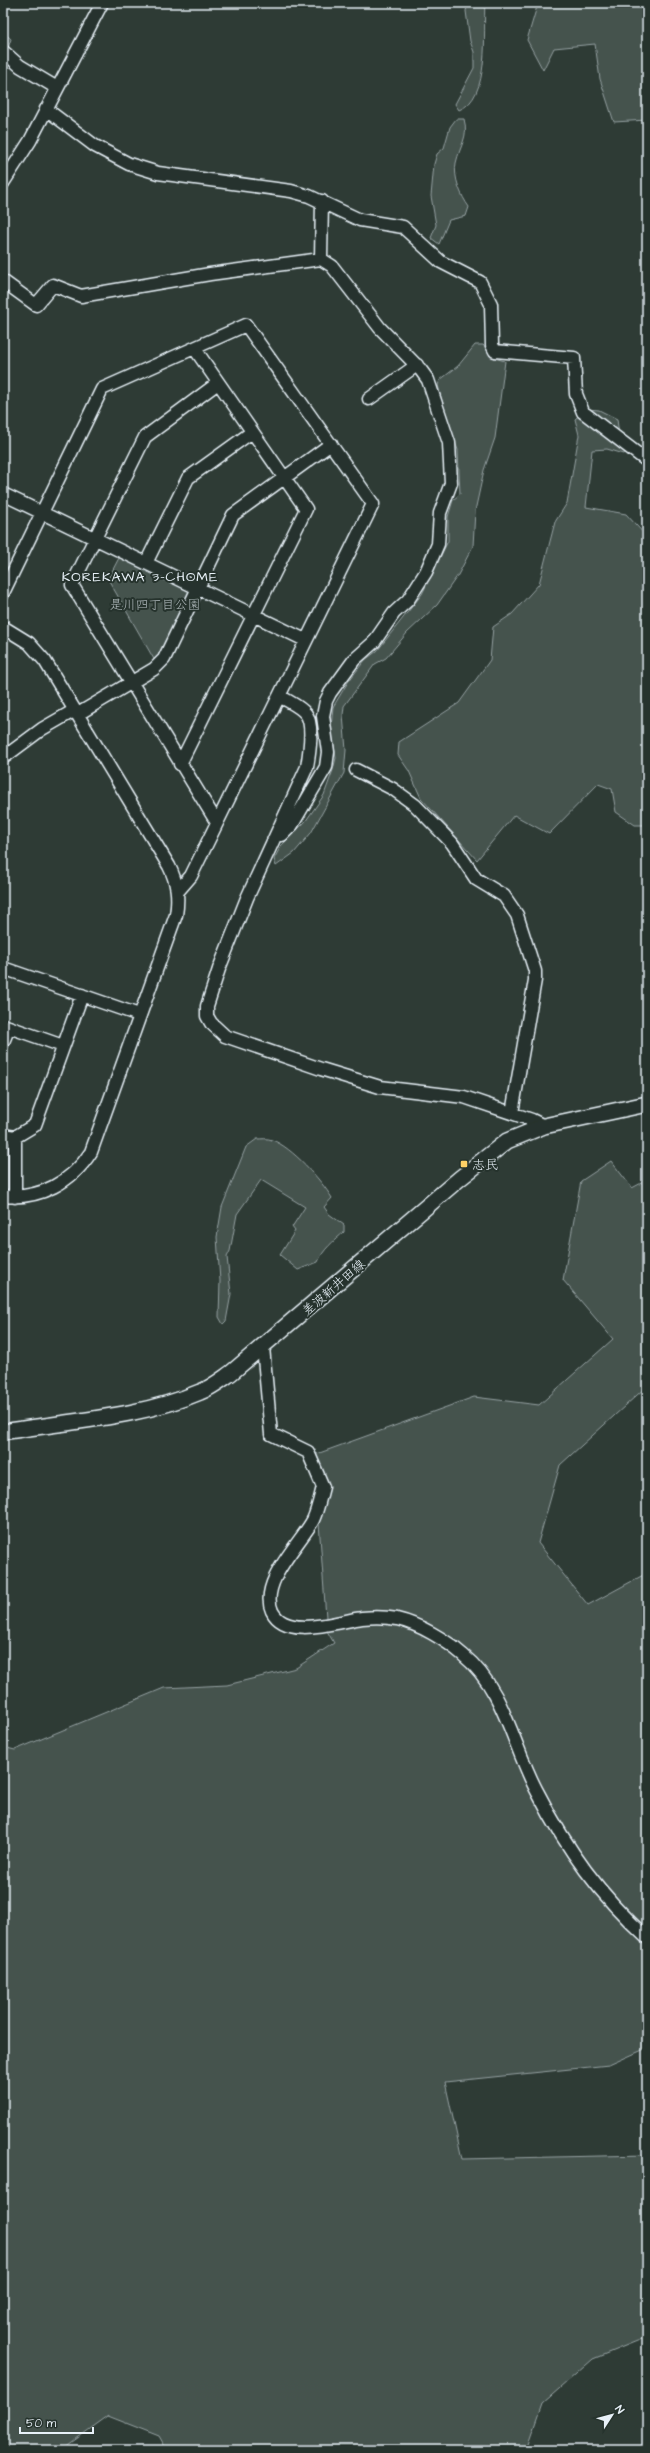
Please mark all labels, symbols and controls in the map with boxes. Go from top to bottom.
district label: KOREKAWA 3-CHOME [62,567,218,587]
park label: 是川四丁目公園 [109,596,201,614]
place label: 志民 [472,1156,498,1174]
marker: 志民 [459,1159,469,1169]
street label: 差波新井田線 [298,1255,370,1320]
north arrow [592,2395,632,2435]
text: N [612,2402,628,2417]
scale bar [20,2409,93,2435]
text: 50 m [26,2415,57,2432]

